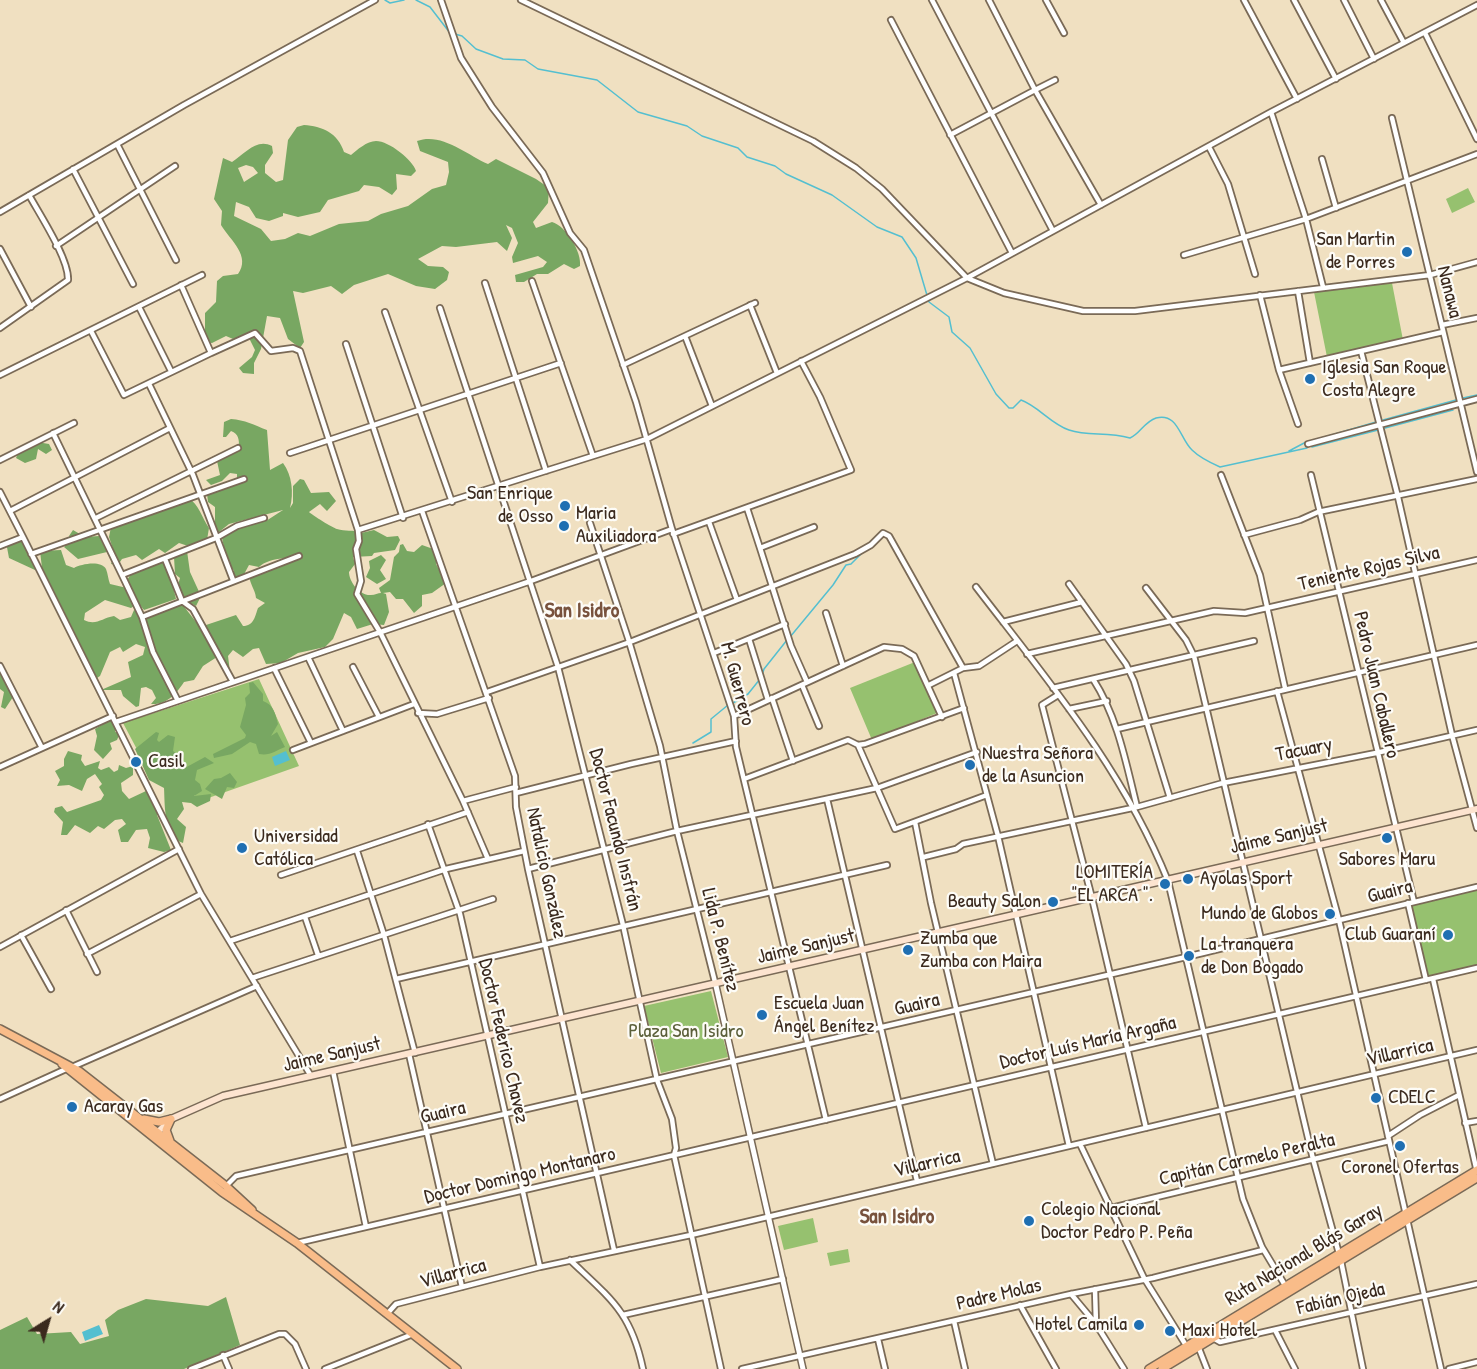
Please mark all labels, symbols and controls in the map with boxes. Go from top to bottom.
place label: San Martin de Porres [1317,228,1395,275]
marker: San Martin de Porres [1400,245,1414,259]
street label: Nanawa [1431,264,1467,320]
place label: Iglesia San Roque Costa Alegre [1322,356,1447,403]
marker: Iglesia San Roque Costa Alegre [1303,372,1317,386]
place label: San Enrique de Osso [467,482,553,529]
marker: San Enrique de Osso [558,499,572,513]
place label: Maria Auxiliadora [576,502,656,549]
marker: Maria Auxiliadora [557,519,571,533]
street label: Teniente Rojas Silva [1296,541,1442,597]
district label: San Isidro [545,598,619,624]
street label: Pedro Juan Caballero [1347,609,1405,761]
street label: M. Guerrero [714,640,760,728]
street label: Tacuary [1274,733,1334,767]
place label: Nuestra Señora de la Asuncion [982,742,1093,789]
street label: Doctor Facundo Insfrán [583,746,647,914]
place label: Casil [148,750,184,774]
marker: Casil [129,755,143,769]
marker: Nuestra Señora de la Asuncion [963,758,977,772]
street label: Natalicio González [520,806,572,940]
street label: Jaime Sanjust [1228,814,1330,860]
place label: Universidad Católica [254,825,338,872]
marker: Sabores Maru [1380,831,1394,845]
marker: Universidad Católica [235,841,249,855]
place label: Sabores Maru [1339,848,1435,872]
place label: LOMITERÍA "EL ARCA ". [1072,861,1153,908]
place label: Ayolas Sport [1200,867,1292,891]
marker: Ayolas Sport [1181,872,1195,886]
street label: Guaira [1365,875,1415,909]
marker: LOMITERÍA "EL ARCA ". [1158,877,1172,891]
street label: Lida P. Benítez [696,886,744,994]
place label: Beauty Salon [948,890,1041,914]
marker: Beauty Salon [1046,895,1060,909]
place label: Mundo de Globos [1201,902,1318,926]
marker: Mundo de Globos [1323,907,1337,921]
place label: Club Guaraní [1344,923,1436,947]
street label: Jaime Sanjust [755,924,857,970]
place label: Zumba que Zumba con Maira [920,927,1042,974]
marker: Club Guaraní [1441,928,1455,942]
place label: La tranquera de Don Bogado [1201,933,1303,980]
marker: Zumba que Zumba con Maira [901,943,915,957]
marker: La tranquera de Don Bogado [1182,949,1196,963]
street label: Doctor Federico Chavez [472,956,534,1126]
street label: Guaira [892,988,942,1022]
place label: Escuela Juan Ángel Benítez [774,992,875,1039]
marker: Escuela Juan Ángel Benítez [755,1008,769,1022]
street label: Doctor Luís María Argaña [998,1011,1178,1075]
park label: Plaza San Isidro [629,1020,743,1044]
street label: Jaime Sanjust [281,1032,383,1078]
street label: Villarrica [1364,1034,1436,1072]
place label: CDELC [1388,1086,1436,1110]
marker: CDELC [1369,1091,1383,1105]
place label: Acaray Gas [84,1095,163,1119]
street label: Guaira [418,1096,468,1130]
marker: Acaray Gas [65,1100,79,1114]
street label: Capitán Carmelo Peralta [1157,1128,1337,1192]
marker: Coronel Ofertas [1393,1139,1407,1153]
street label: Doctor Domingo Montanaro [422,1142,618,1210]
street label: Villarrica [891,1145,963,1183]
place label: Coronel Ofertas [1341,1156,1459,1180]
place label: Colegio Nacional Doctor Pedro P. Peña [1041,1198,1192,1245]
street label: Ruta Nacional Blás Garay [1221,1199,1387,1311]
district label: San Isidro [860,1204,934,1230]
marker: Colegio Nacional Doctor Pedro P. Peña [1022,1214,1036,1228]
street label: Villarrica [417,1254,489,1294]
street label: Padre Molas [954,1274,1044,1316]
street label: Fabián Ojeda [1295,1277,1387,1321]
north arrow [18,1291,78,1351]
text: N [49,1295,69,1318]
place label: Hotel Camila [1035,1313,1127,1337]
marker: Hotel Camila [1132,1318,1146,1332]
place label: Maxi Hotel [1182,1319,1257,1343]
marker: Maxi Hotel [1163,1324,1177,1338]

